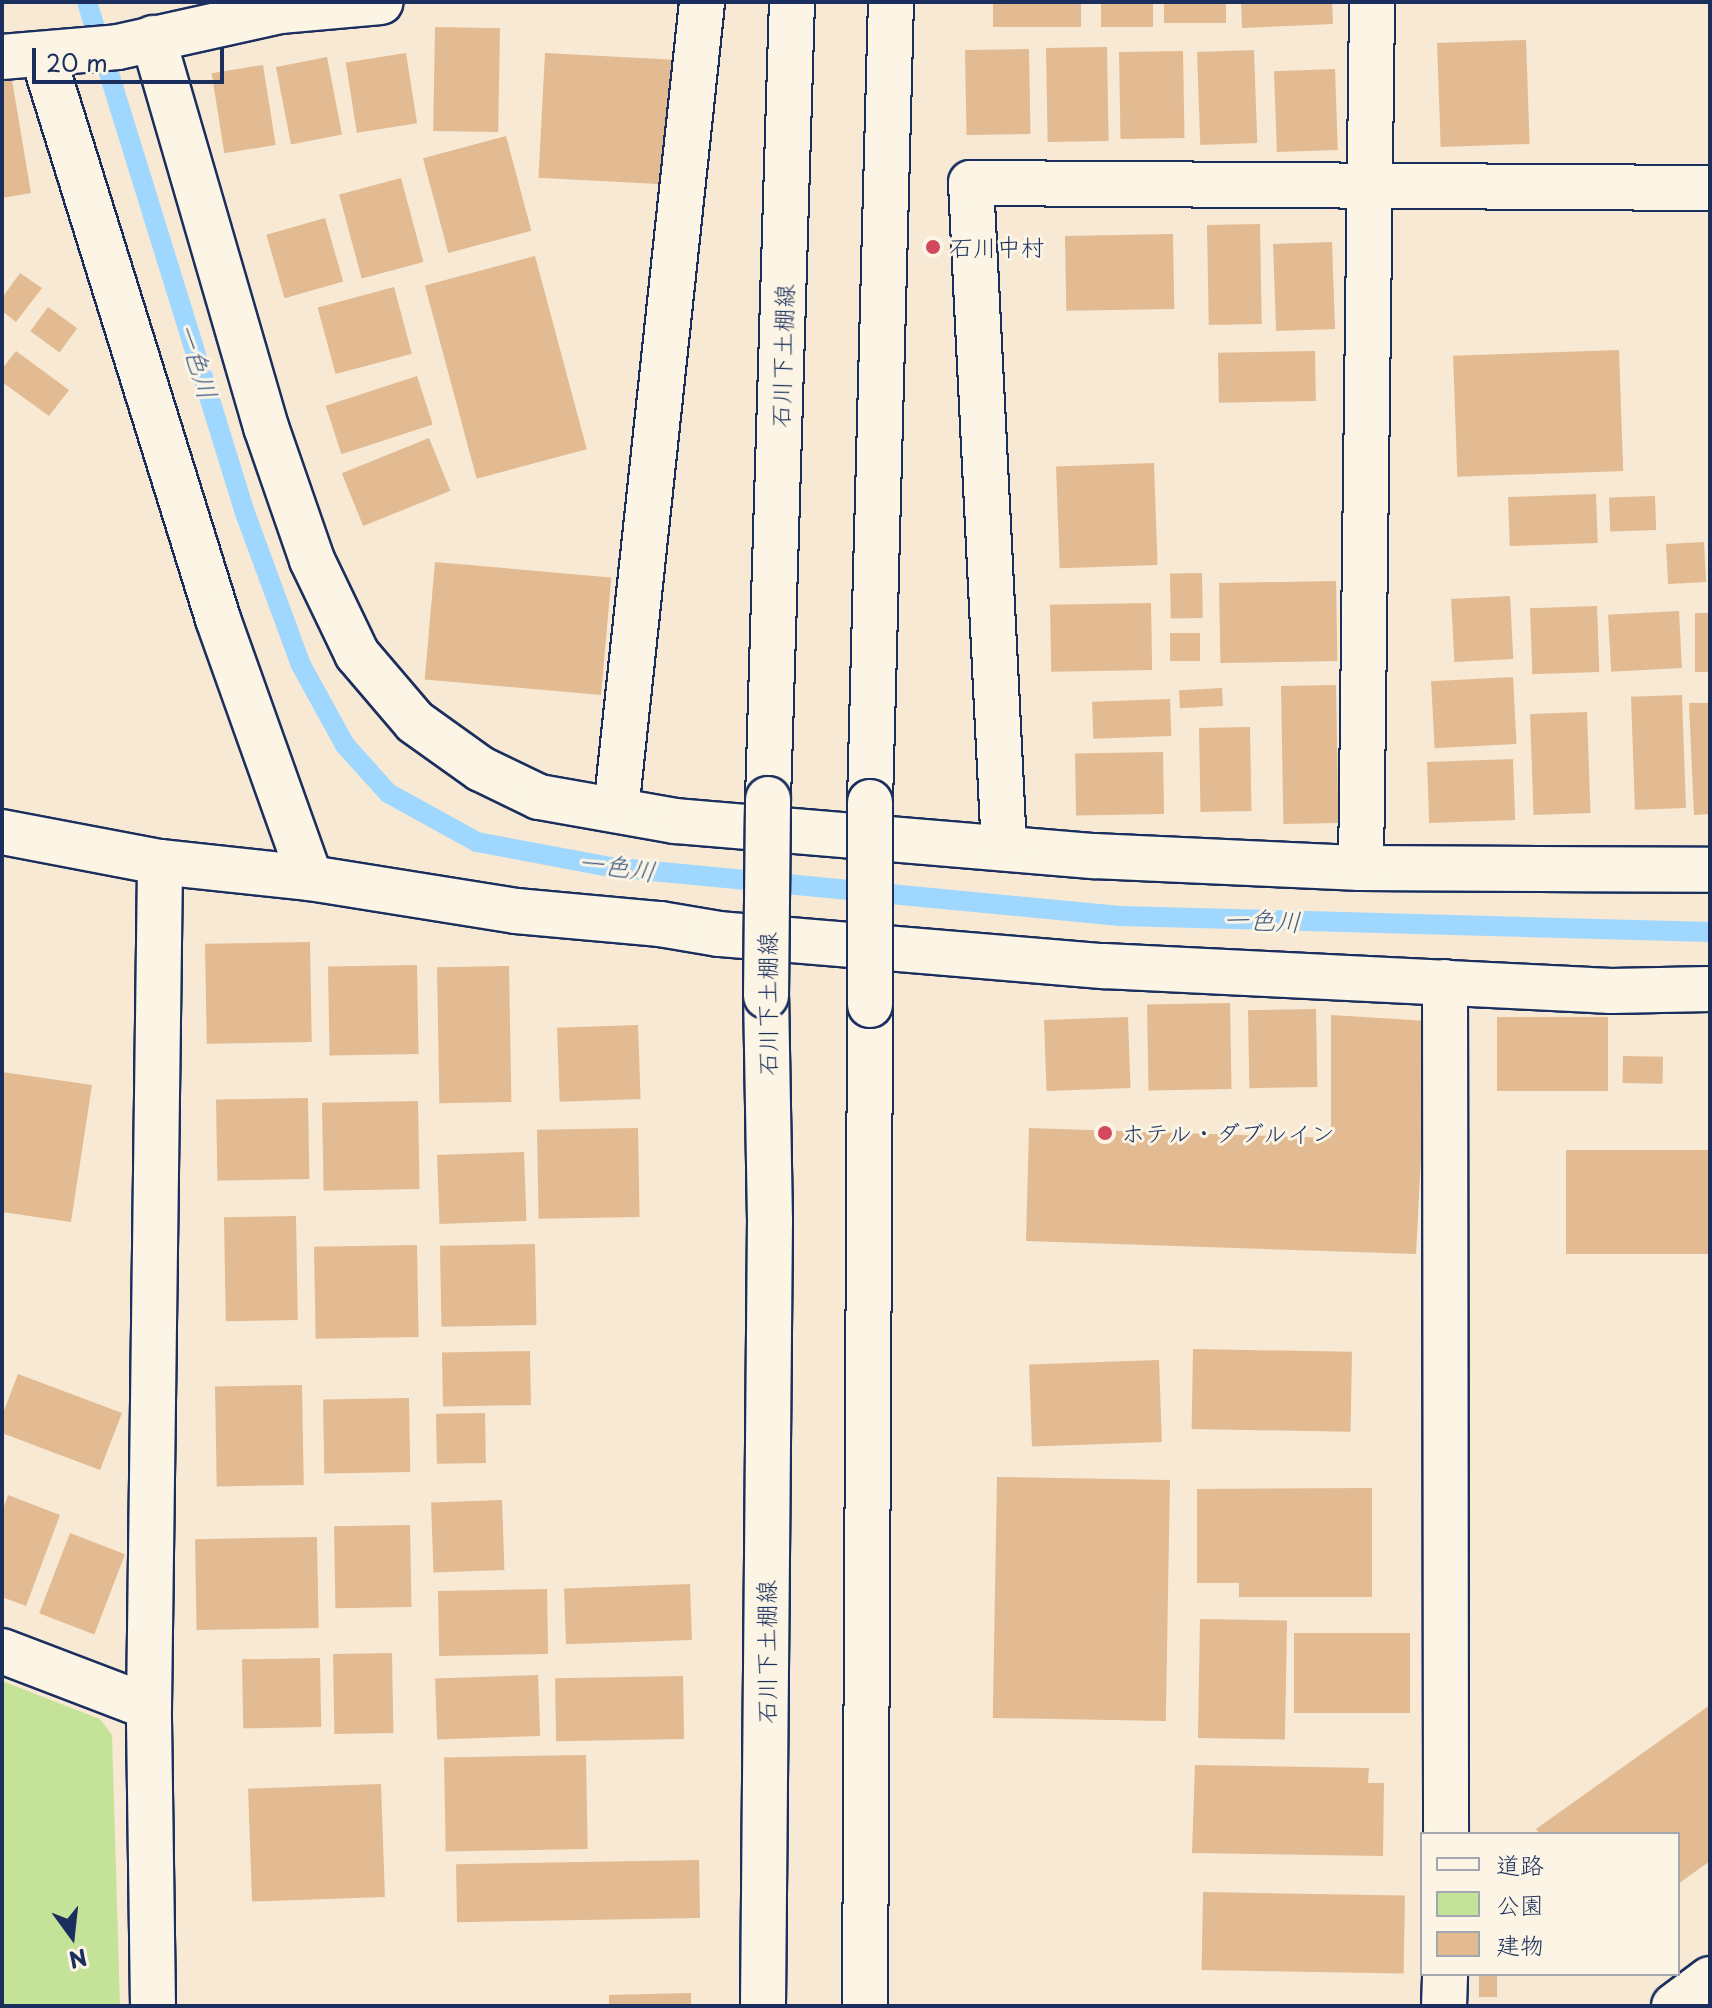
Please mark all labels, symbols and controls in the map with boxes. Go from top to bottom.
scale bar [36,32,228,82]
text: 20 m [46,44,108,80]
place label: 石川中村 [949,233,1045,261]
marker: 石川中村 [924,238,942,256]
street label: 石川下土棚線 [765,284,799,428]
water label: 一色川 [172,319,224,403]
water label: 一色川 [576,845,658,887]
water label: 一色川 [1222,903,1302,937]
street label: 石川下土棚線 [753,932,781,1076]
place label: ホテル・ダブルイン [1121,1119,1337,1147]
marker: ホテル・ダブルイン [1096,1124,1114,1142]
street label: 石川下土棚線 [752,1580,780,1724]
legend [1420,1832,1680,1976]
text: 道路 [1496,1846,1544,1882]
text: 公園 [1496,1886,1544,1922]
north arrow [32,1896,112,1976]
text: 建物 [1496,1926,1544,1962]
text: N [66,1941,91,1978]

